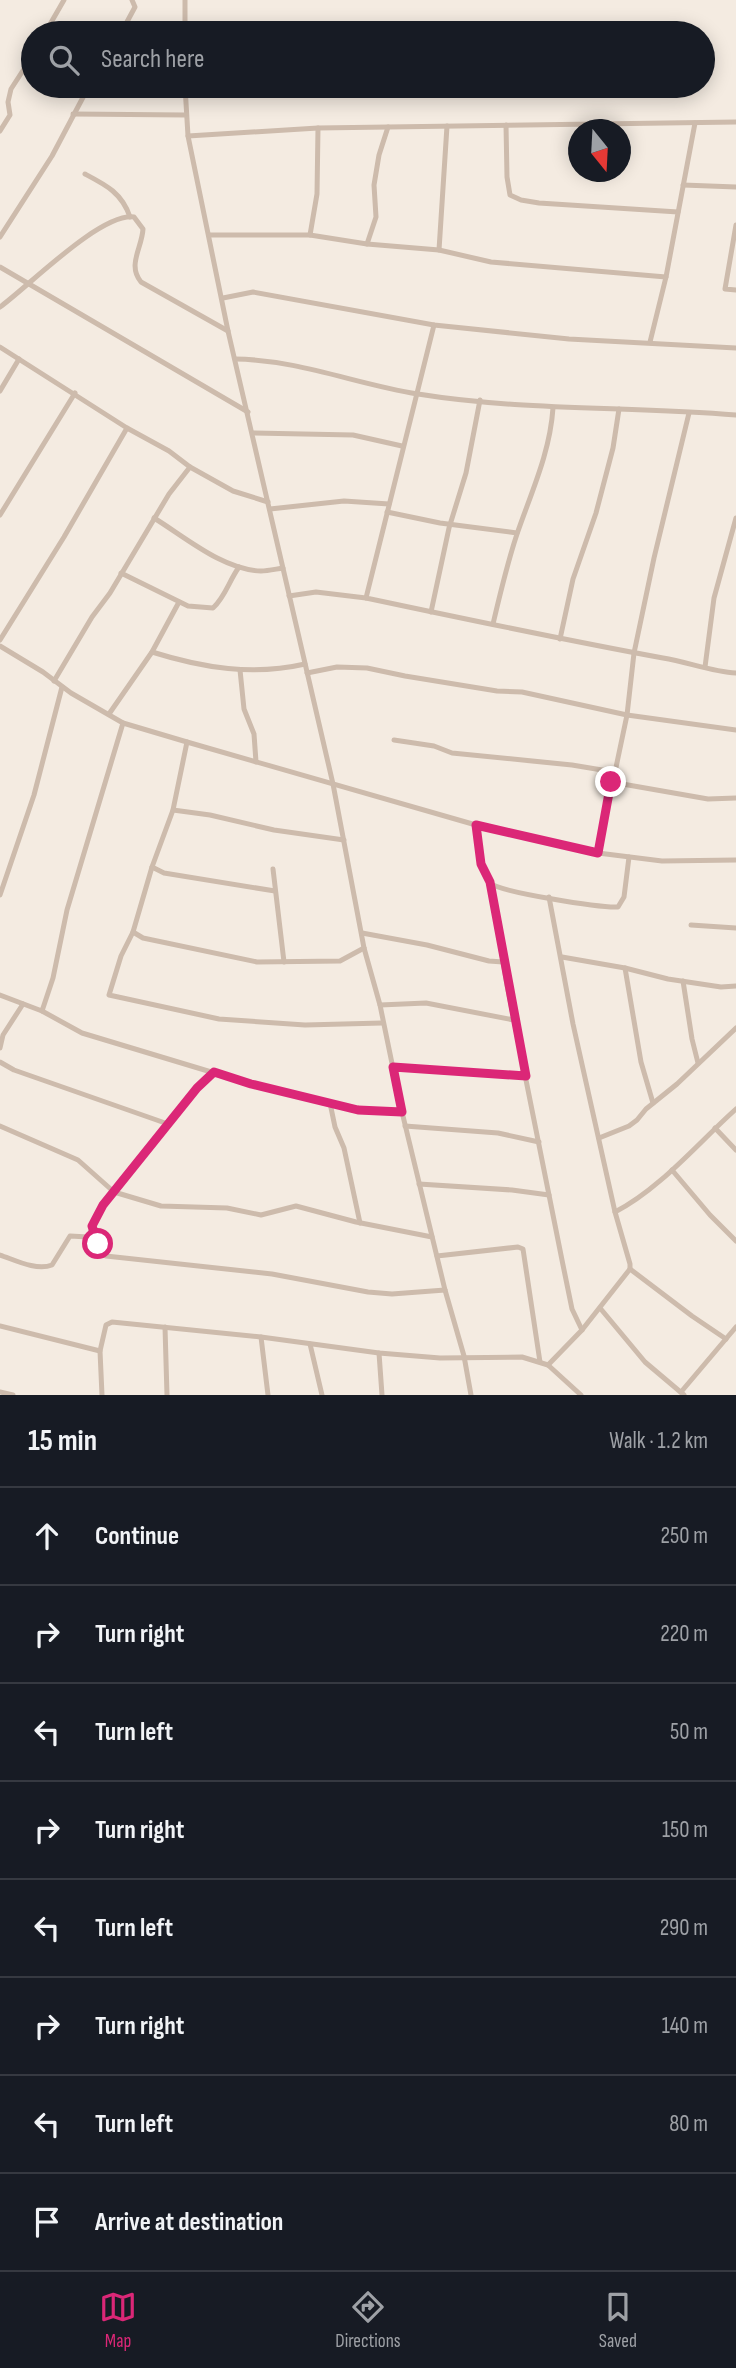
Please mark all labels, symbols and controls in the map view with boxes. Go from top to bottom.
search box [21,21,715,98]
icon: search [45,41,83,79]
text: Search here [101,44,204,75]
north arrow [568,119,631,182]
route end [595,766,626,797]
route start [82,1228,113,1259]
text: 15 min [28,1423,97,1459]
text: Walk · 1.2 km [609,1427,708,1455]
icon: ahead [28,1517,66,1555]
text: Continue [95,1521,179,1552]
text: 250 m [661,1522,708,1550]
icon: right [28,1615,66,1653]
text: Turn right [95,1619,184,1650]
text: 220 m [660,1620,708,1648]
icon: left [28,1713,66,1751]
text: Turn left [95,1717,173,1748]
text: 50 m [670,1718,708,1746]
icon: right [28,1811,66,1849]
text: Turn right [95,1815,184,1846]
text: 150 m [662,1816,708,1844]
icon: left [28,1909,66,1947]
text: Turn left [95,1913,173,1944]
text: 290 m [660,1914,708,1942]
icon: right [28,2007,66,2045]
text: Turn right [95,2011,184,2042]
text: 140 m [662,2012,708,2040]
icon: left [28,2105,66,2143]
text: Turn left [95,2109,173,2140]
text: 80 m [669,2110,708,2138]
icon: arrive [28,2203,66,2241]
text: Arrive at destination [95,2207,283,2238]
tab: Map [99,2288,137,2353]
tab: Directions [335,2288,401,2353]
tab: Saved [599,2288,637,2353]

